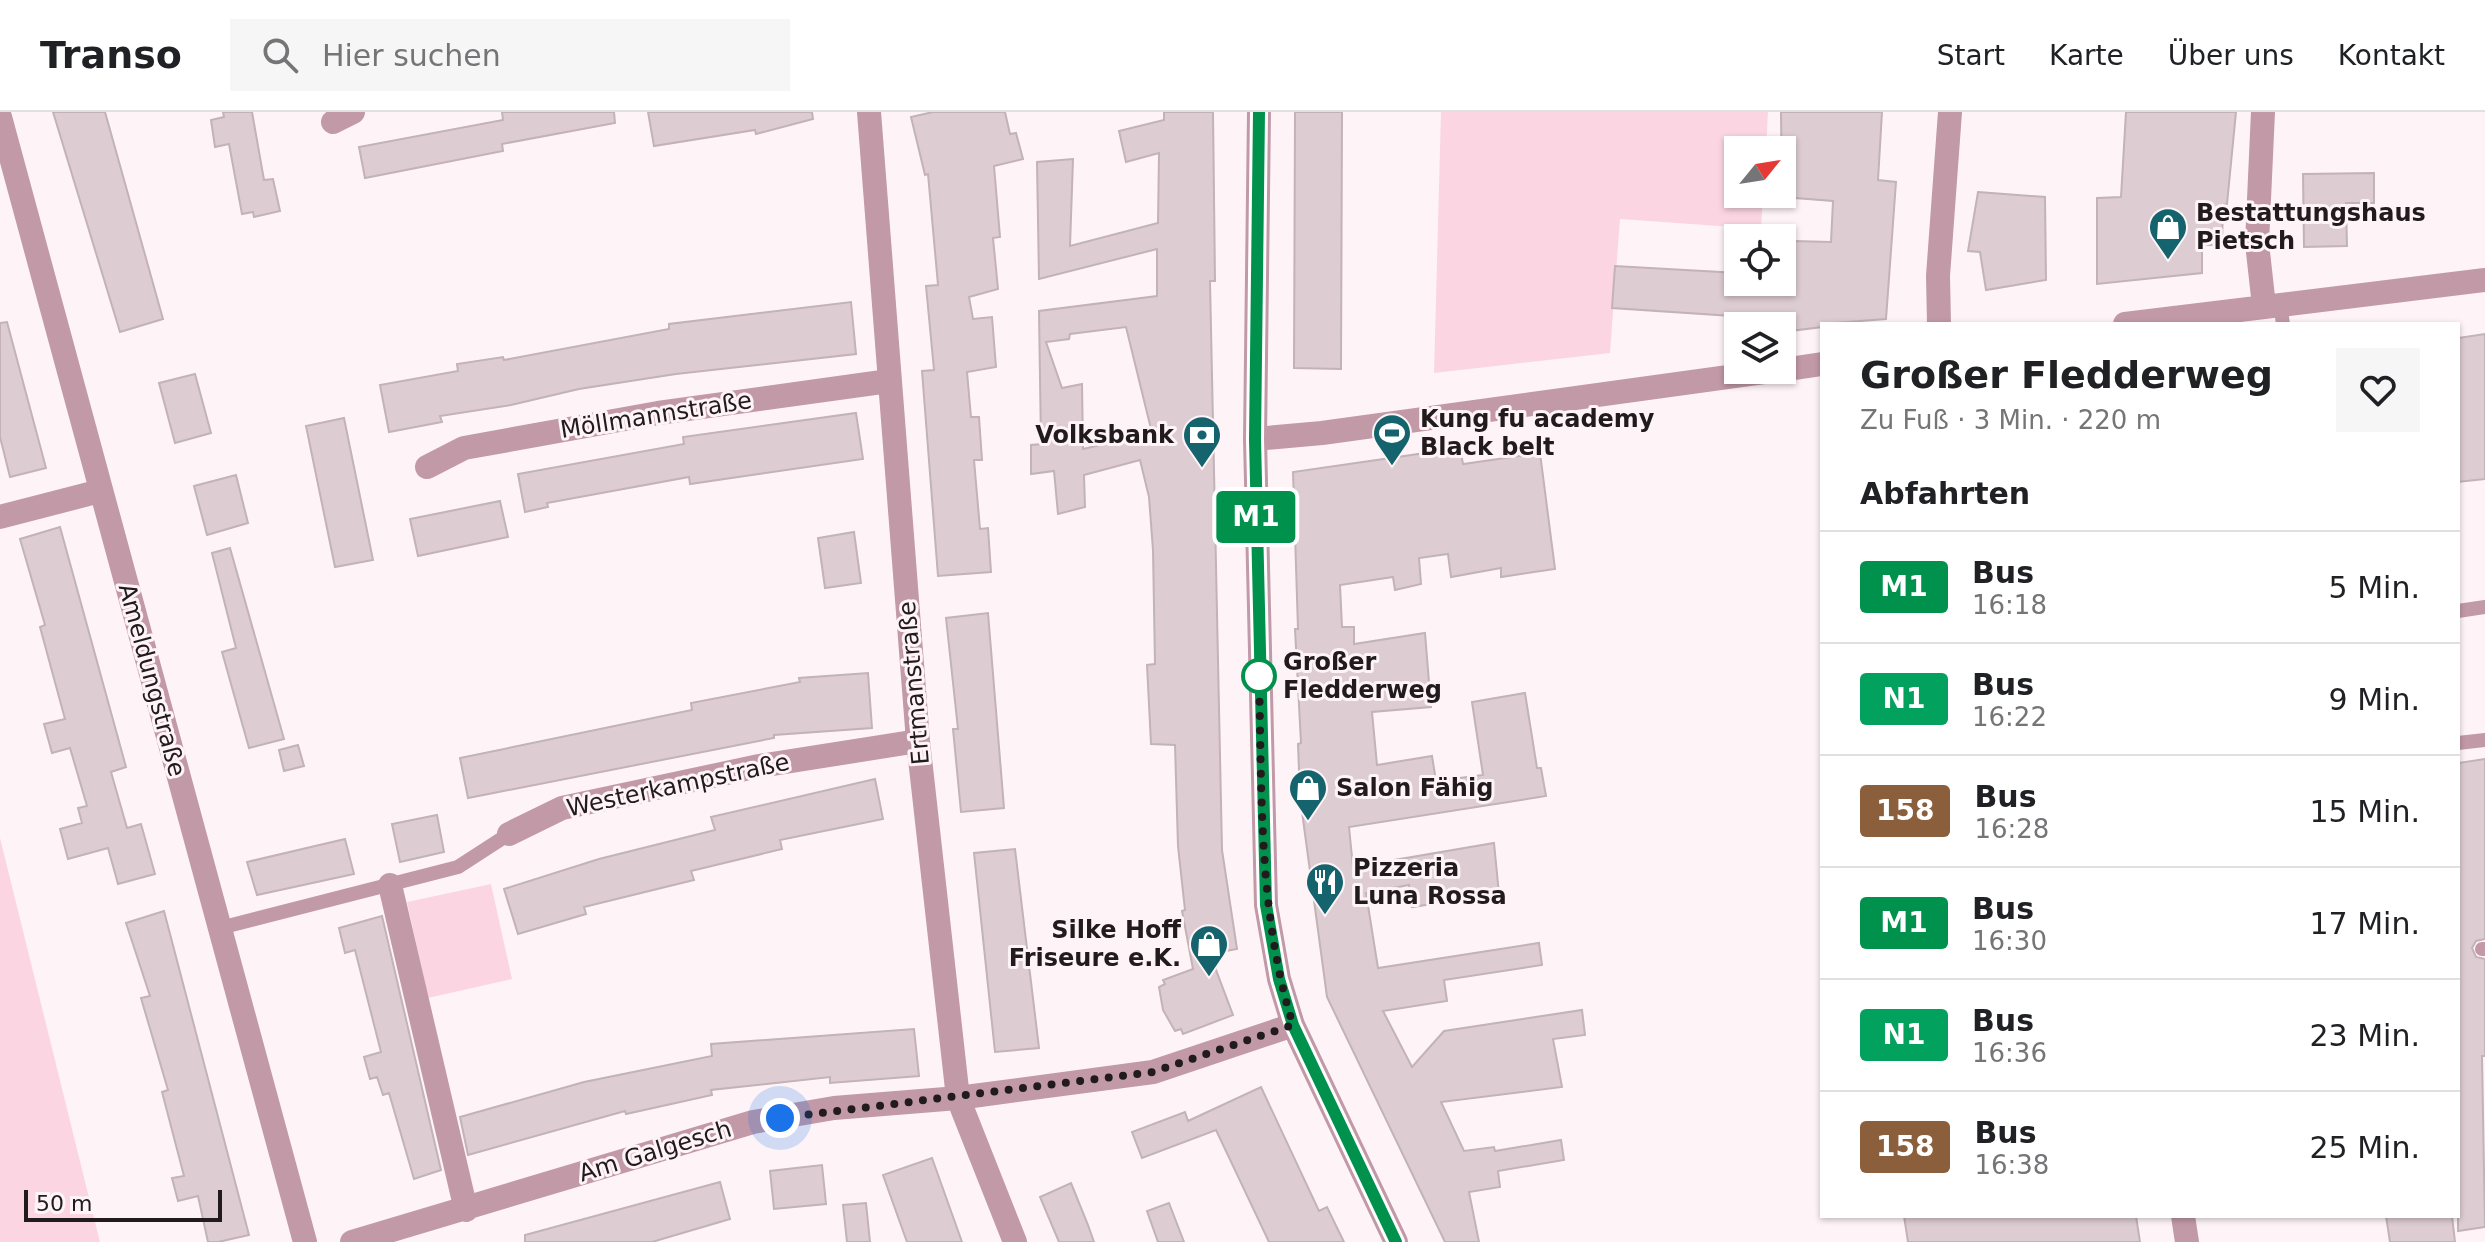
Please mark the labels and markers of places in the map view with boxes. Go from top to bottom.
place label: Bestattungshaus Pietsch [2196,199,2426,255]
shop icon: Bestattungshaus Pietsch [2147,206,2189,261]
place label: Kung fu academy Black belt [1420,405,1655,461]
sports icon: Kung fu academy Black belt [1371,412,1413,467]
bank icon: Volksbank [1181,414,1223,469]
place label: Volksbank [1035,421,1175,449]
place label: Großer Fledderweg [1283,648,1442,704]
marker: Großer Fledderweg [1242,659,1276,693]
shop icon: Salon Fähig [1287,767,1329,822]
place label: Salon Fähig [1336,774,1493,802]
place label: Pizzeria Luna Rossa [1353,854,1507,910]
restaurant icon: Pizzeria Luna Rossa [1304,861,1346,916]
place label: Silke Hoff Friseure e.K. [1009,916,1182,972]
shop icon: Silke Hoff Friseure e.K. [1188,923,1230,978]

